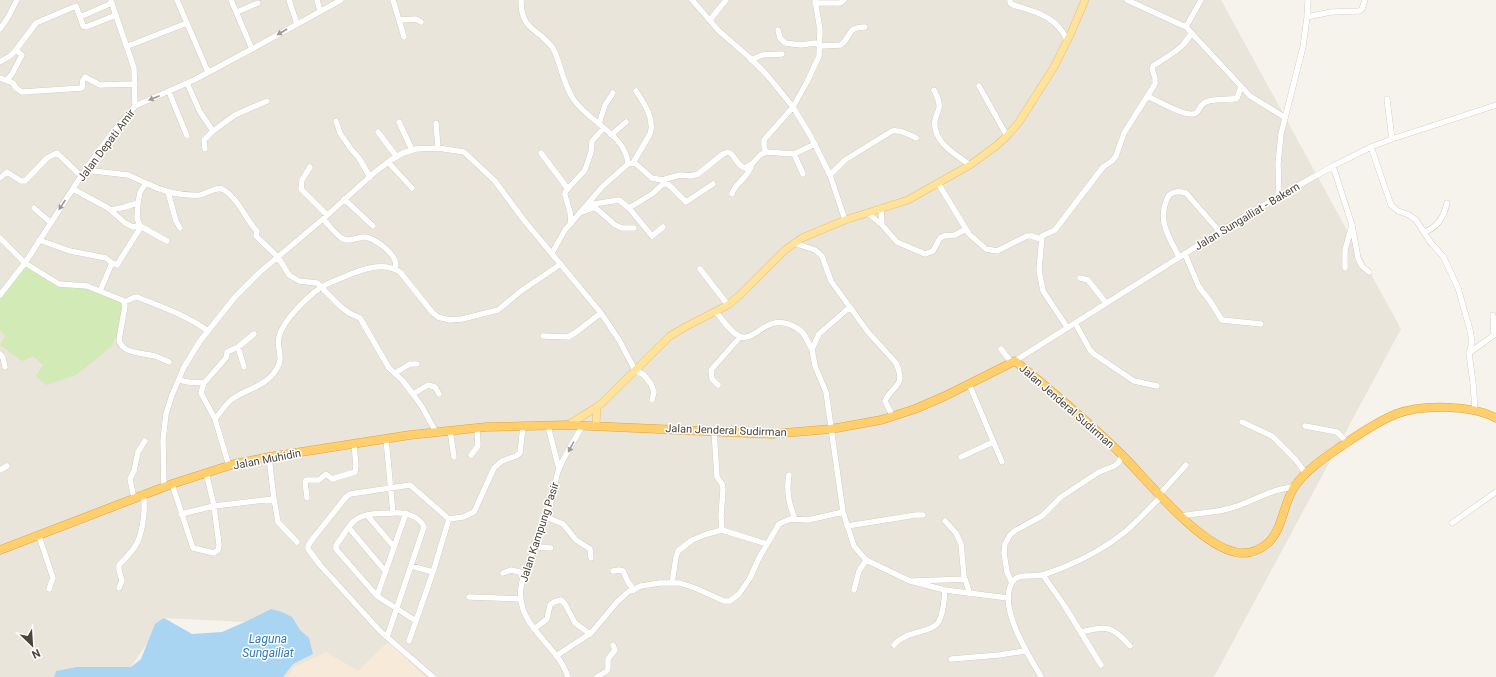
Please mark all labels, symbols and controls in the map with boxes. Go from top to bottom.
one-way arrow [276,29,288,36]
one-way arrow [148,95,159,101]
street label: Jalan Depati Amir [75,106,138,184]
street label: Jalan Sungailiat - Bakem [1192,180,1302,253]
one-way arrow [58,200,66,211]
street label: Jalan Jenderal Sudirman [1017,362,1117,451]
street label: Jalan Jenderal Sudirman [665,422,787,439]
one-way arrow [567,442,574,453]
street label: Jalan Muhidin [232,447,302,472]
street label: Jalan Kampung Pasir [517,480,562,584]
north arrow [12,625,52,665]
water label: Laguna Sungailiat [242,632,294,660]
text: N [30,646,42,661]

